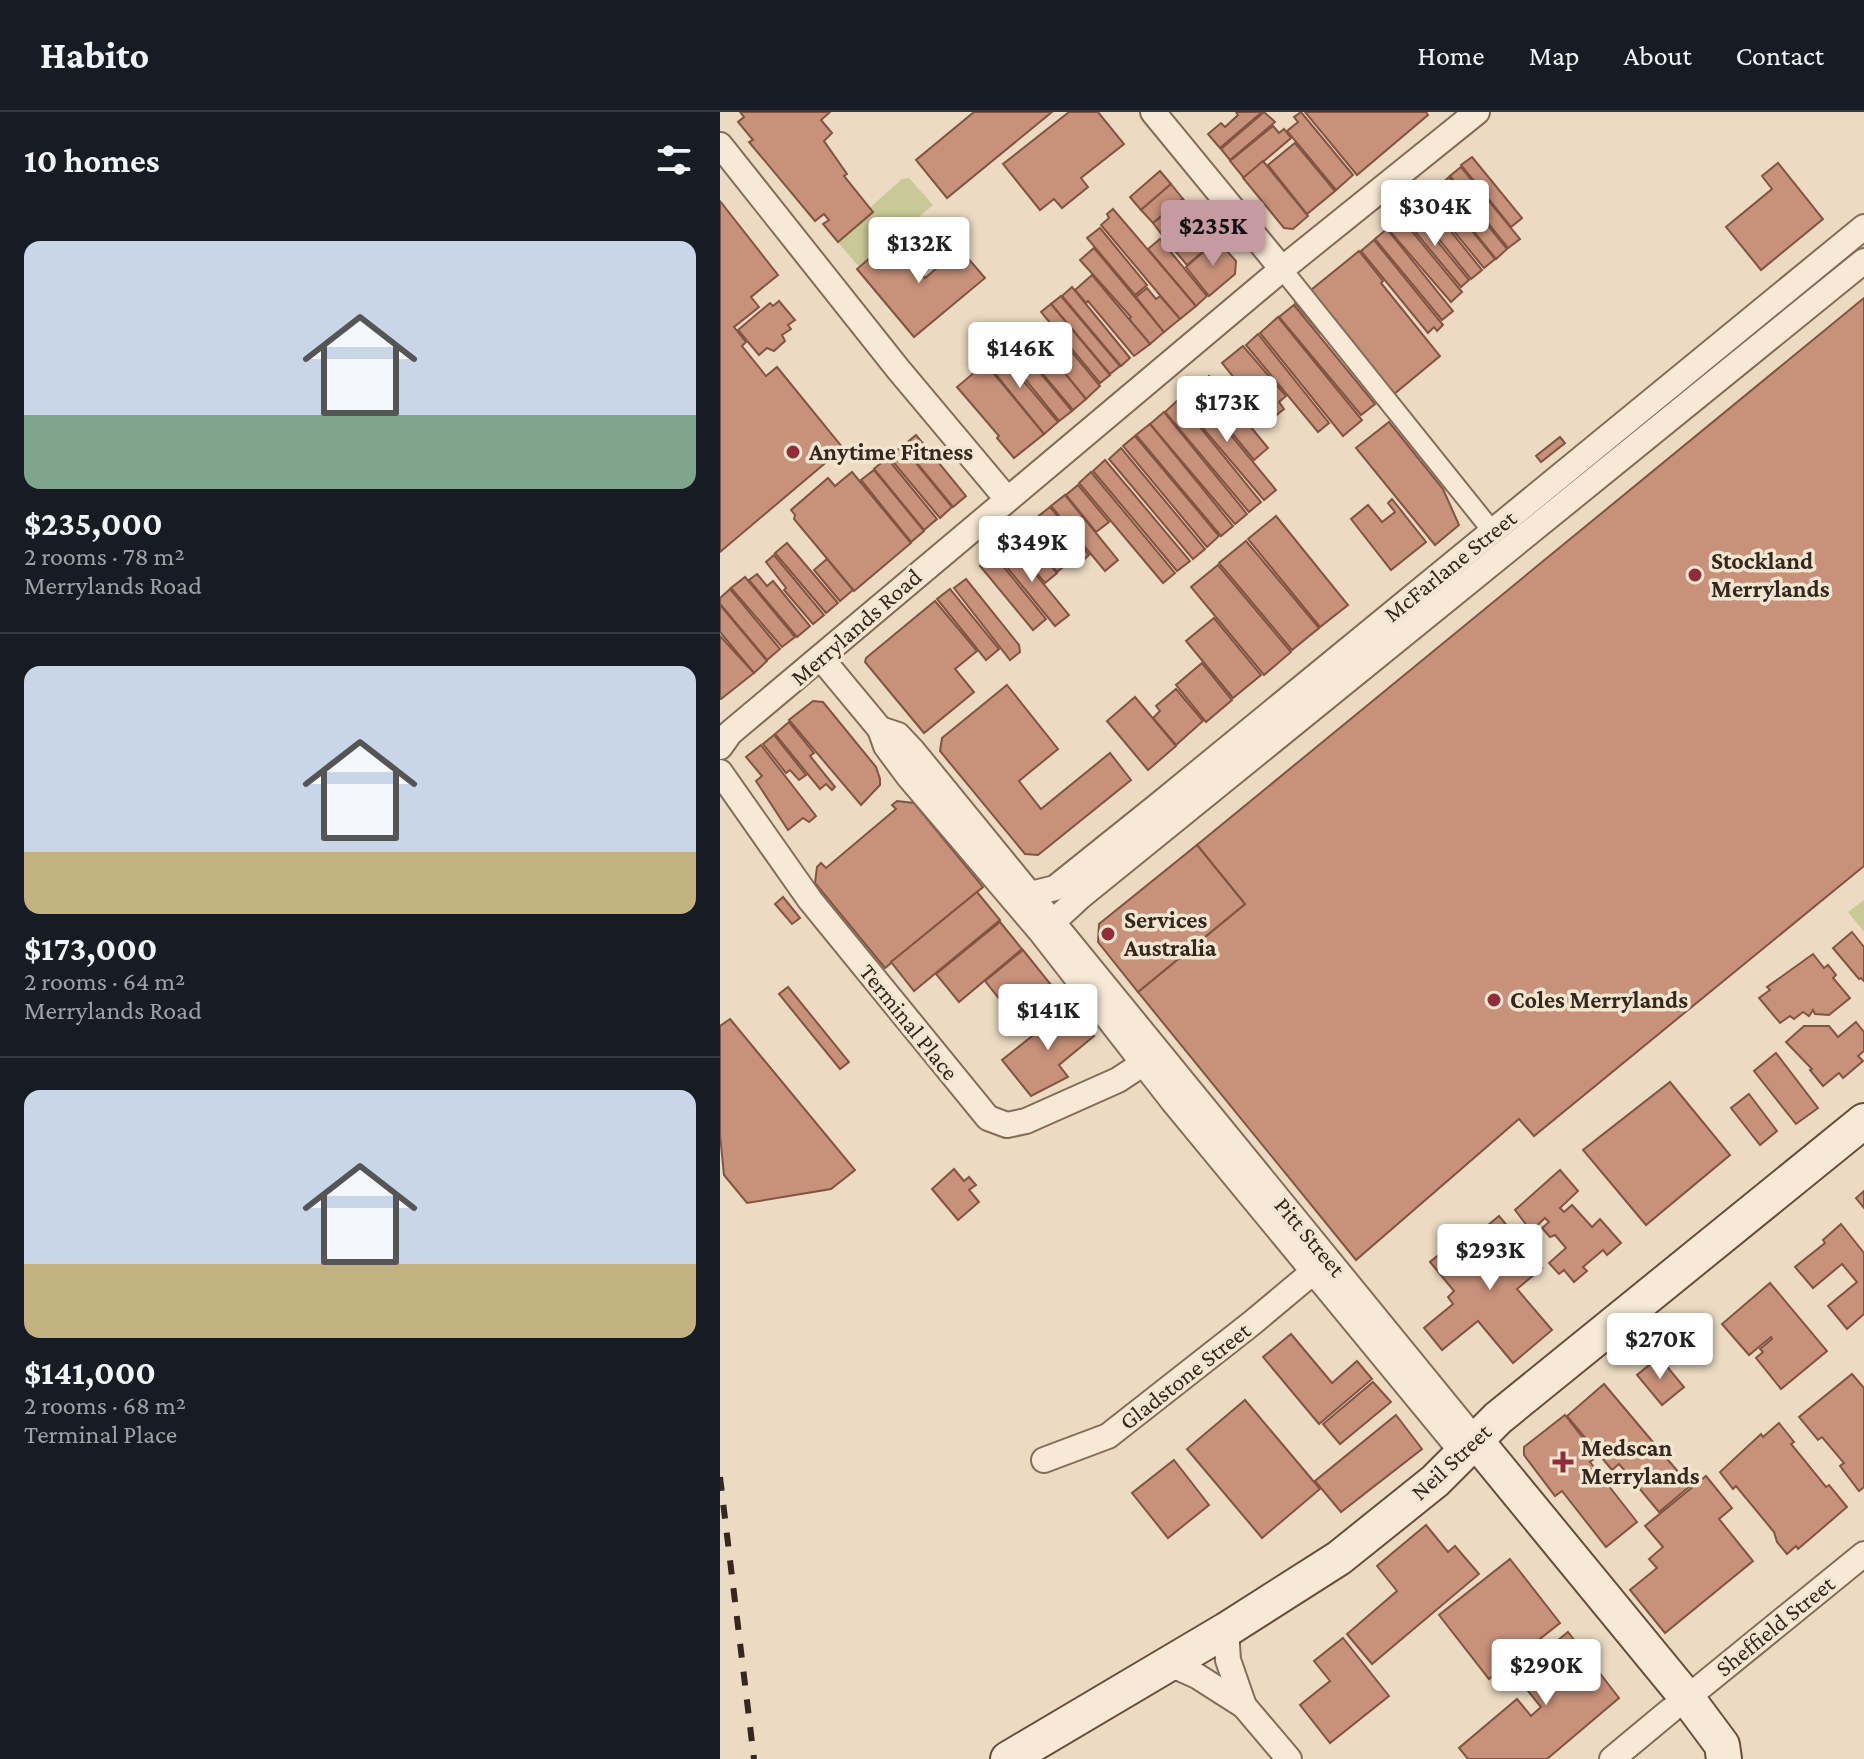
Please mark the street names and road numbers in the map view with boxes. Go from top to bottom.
street label: McFarlane Street [1378,503,1522,627]
street label: Merrylands Road [785,562,927,691]
street label: Terminal Place [854,958,964,1085]
street label: Pitt Street [1270,1192,1352,1283]
street label: Gladstone Street [1114,1316,1256,1435]
street label: Neil Street [1405,1417,1497,1505]
street label: Sheffield Street [1710,1569,1840,1682]

